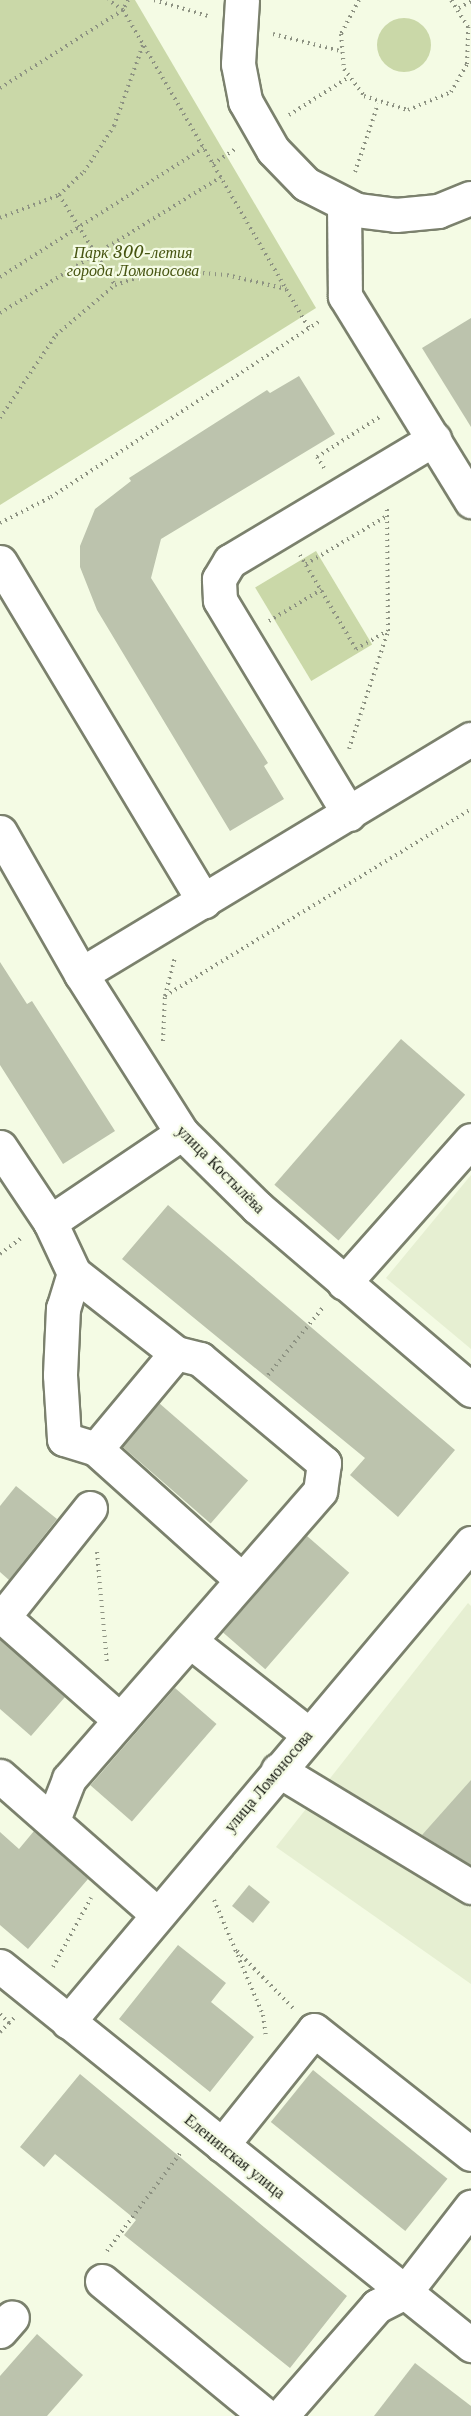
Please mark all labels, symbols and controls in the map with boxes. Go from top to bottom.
park label: Парк 300-летия города Ломоносова [67,242,199,280]
street label: улица Костылёва [173,1121,269,1217]
street label: улица Ломоносова [220,1726,316,1836]
street label: Еленинская улица [181,2110,289,2202]

